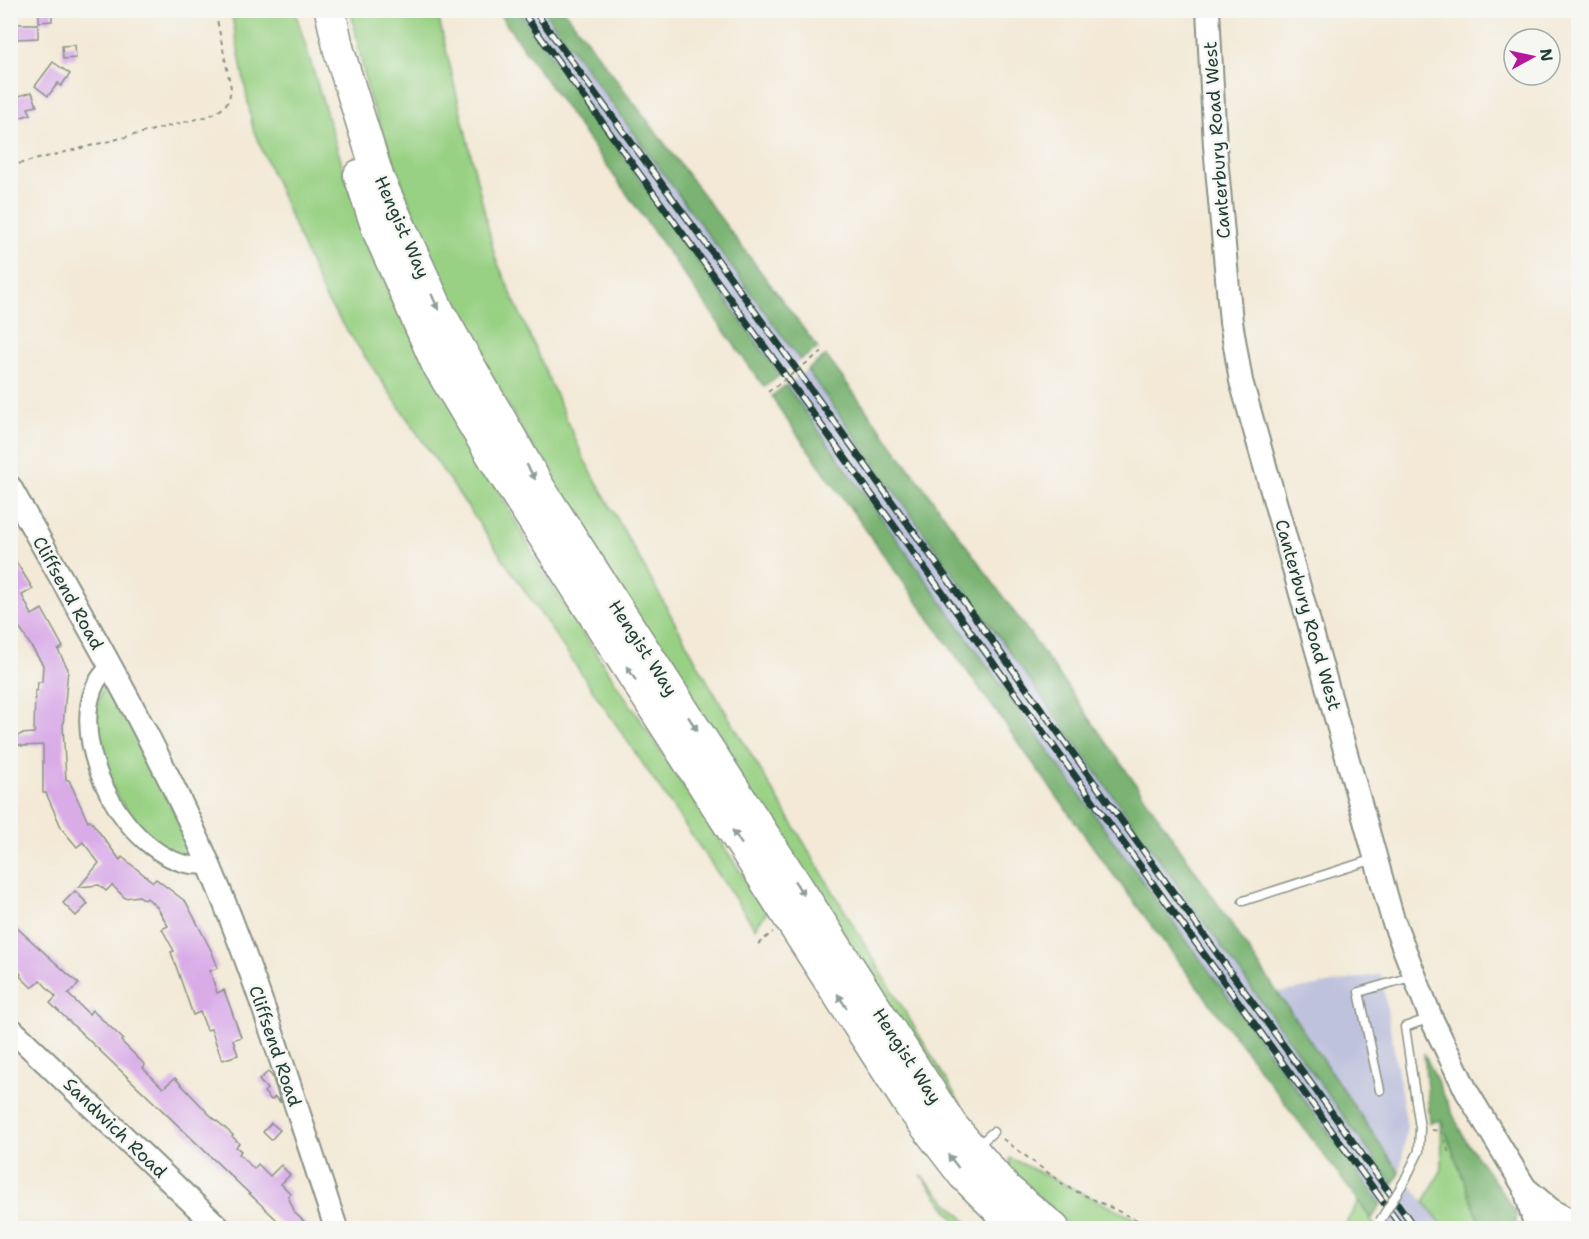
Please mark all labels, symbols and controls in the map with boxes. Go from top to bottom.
north arrow [1502,27,1562,87]
street label: Canterbury Road West [1198,40,1236,239]
text: N [1535,47,1558,63]
street label: Hengist Way [369,172,435,282]
one-way arrow [430,293,439,310]
one-way arrow [525,464,536,480]
street label: Canterbury Road West [1269,517,1347,713]
street label: Cliffsend Road [27,532,109,654]
street label: Hengist Way [603,595,683,701]
one-way arrow [626,665,637,681]
one-way arrow [687,716,698,732]
one-way arrow [732,829,743,845]
one-way arrow [793,880,804,896]
street label: Cliffsend Road [243,982,307,1110]
one-way arrow [837,993,848,1009]
street label: Hengist Way [867,1003,947,1109]
street label: Sandwich Road [58,1073,172,1183]
one-way arrow [948,1154,960,1169]

